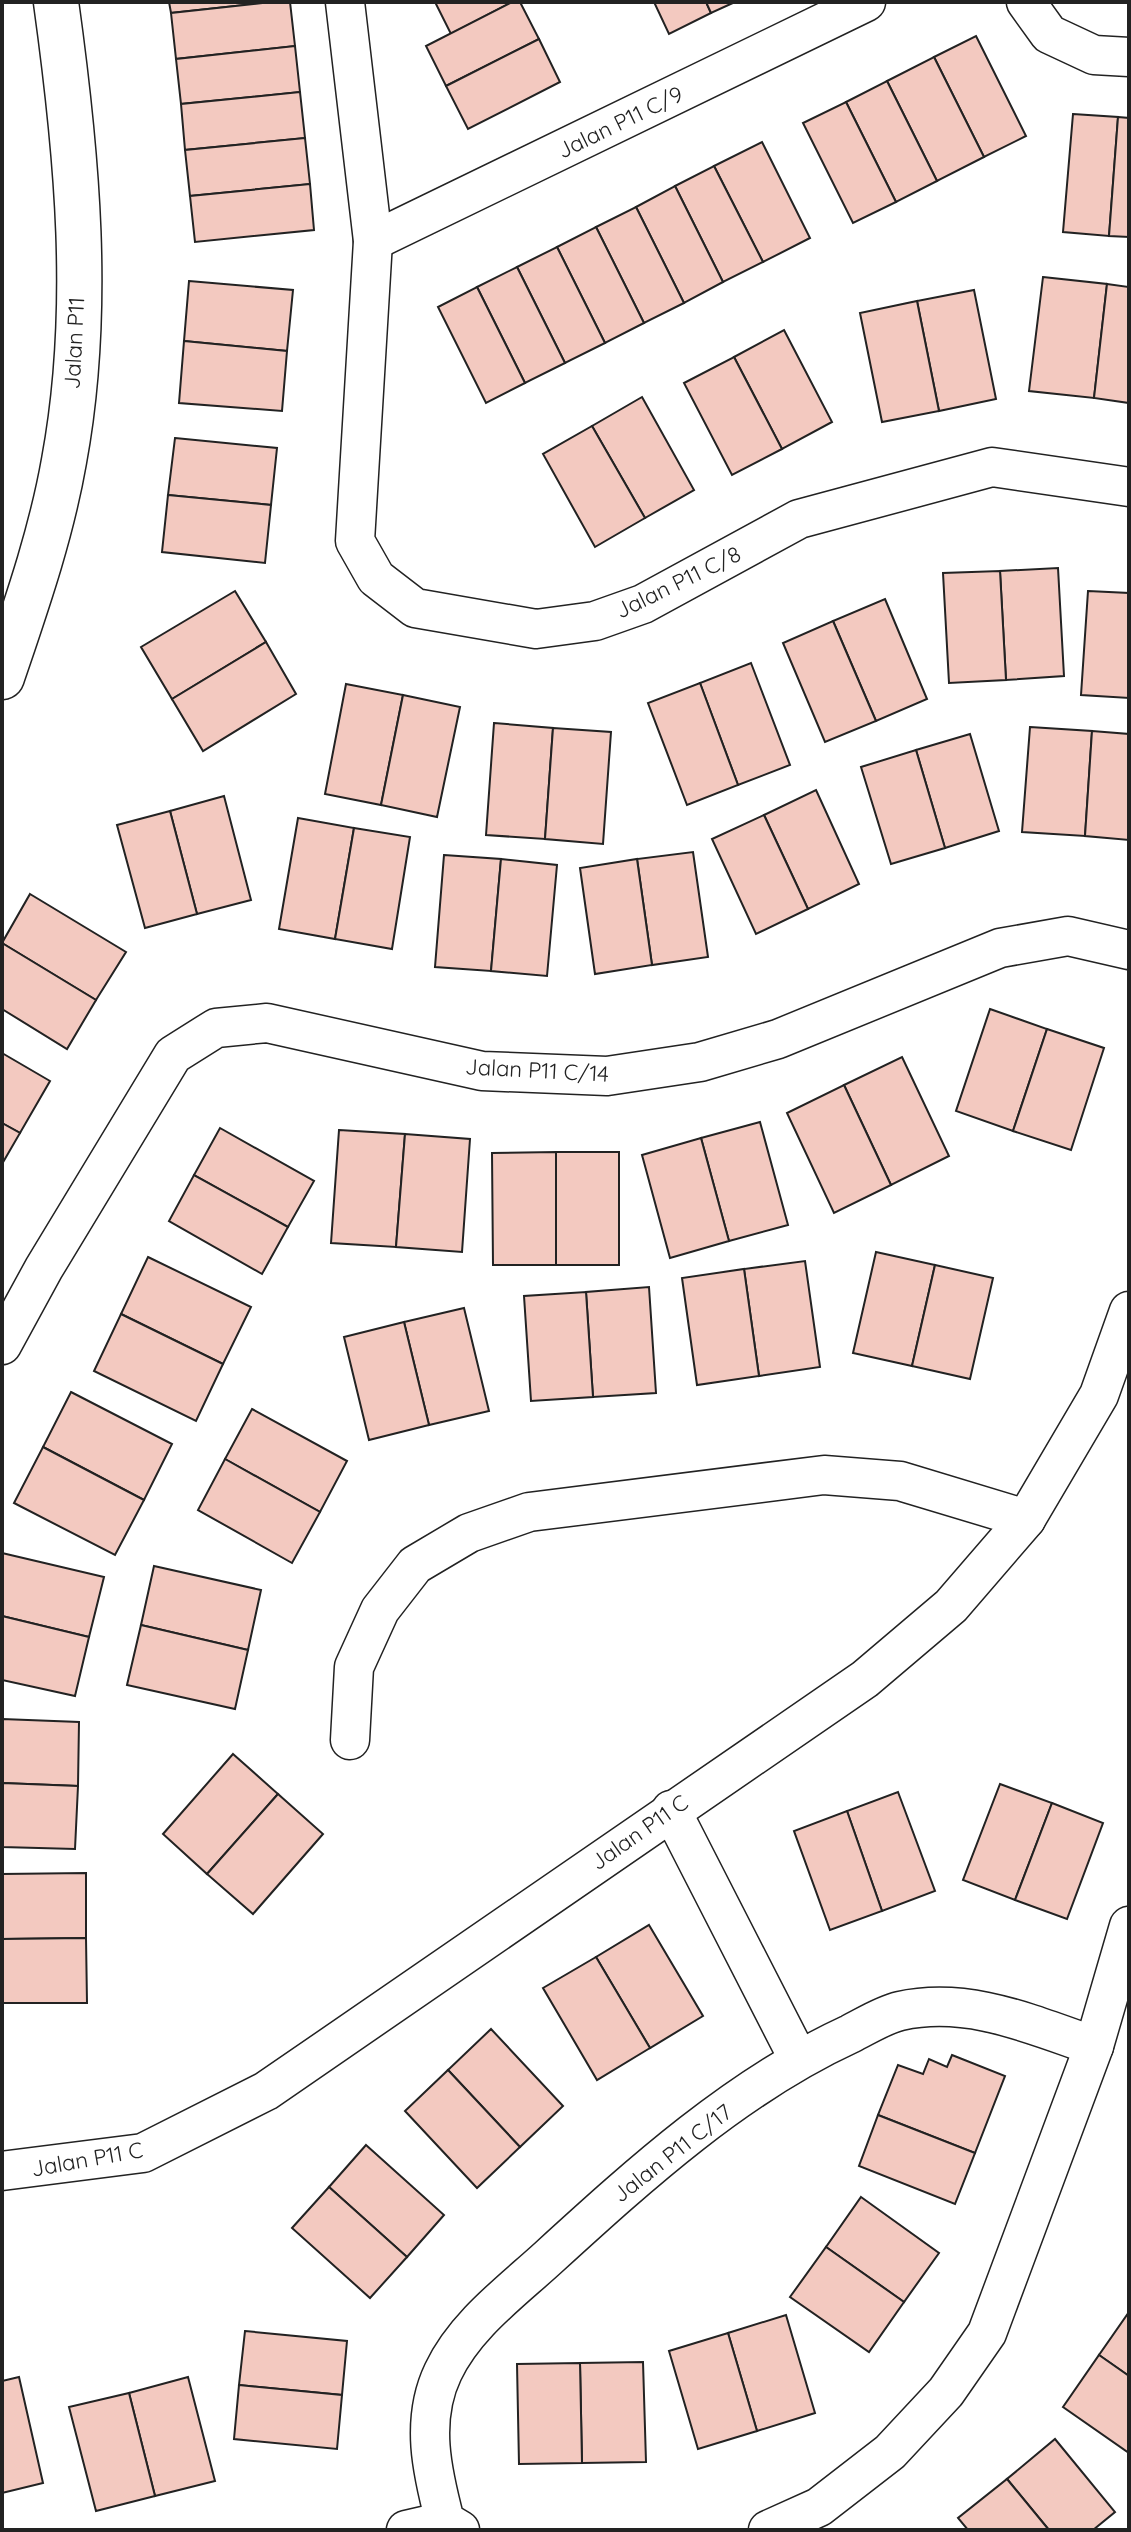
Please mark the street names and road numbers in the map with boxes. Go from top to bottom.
street label: Jalan P11 C/9 [552,79,688,165]
street label: Jalan P11 [58,296,90,390]
street label: Jalan P11 C/8 [611,540,745,624]
street label: Jalan P11 C/14 [465,1052,609,1088]
street label: Jalan P11 C [585,1788,693,1876]
street label: Jalan P11 C/17 [607,2098,737,2208]
street label: Jalan P11 C [29,2135,145,2183]

